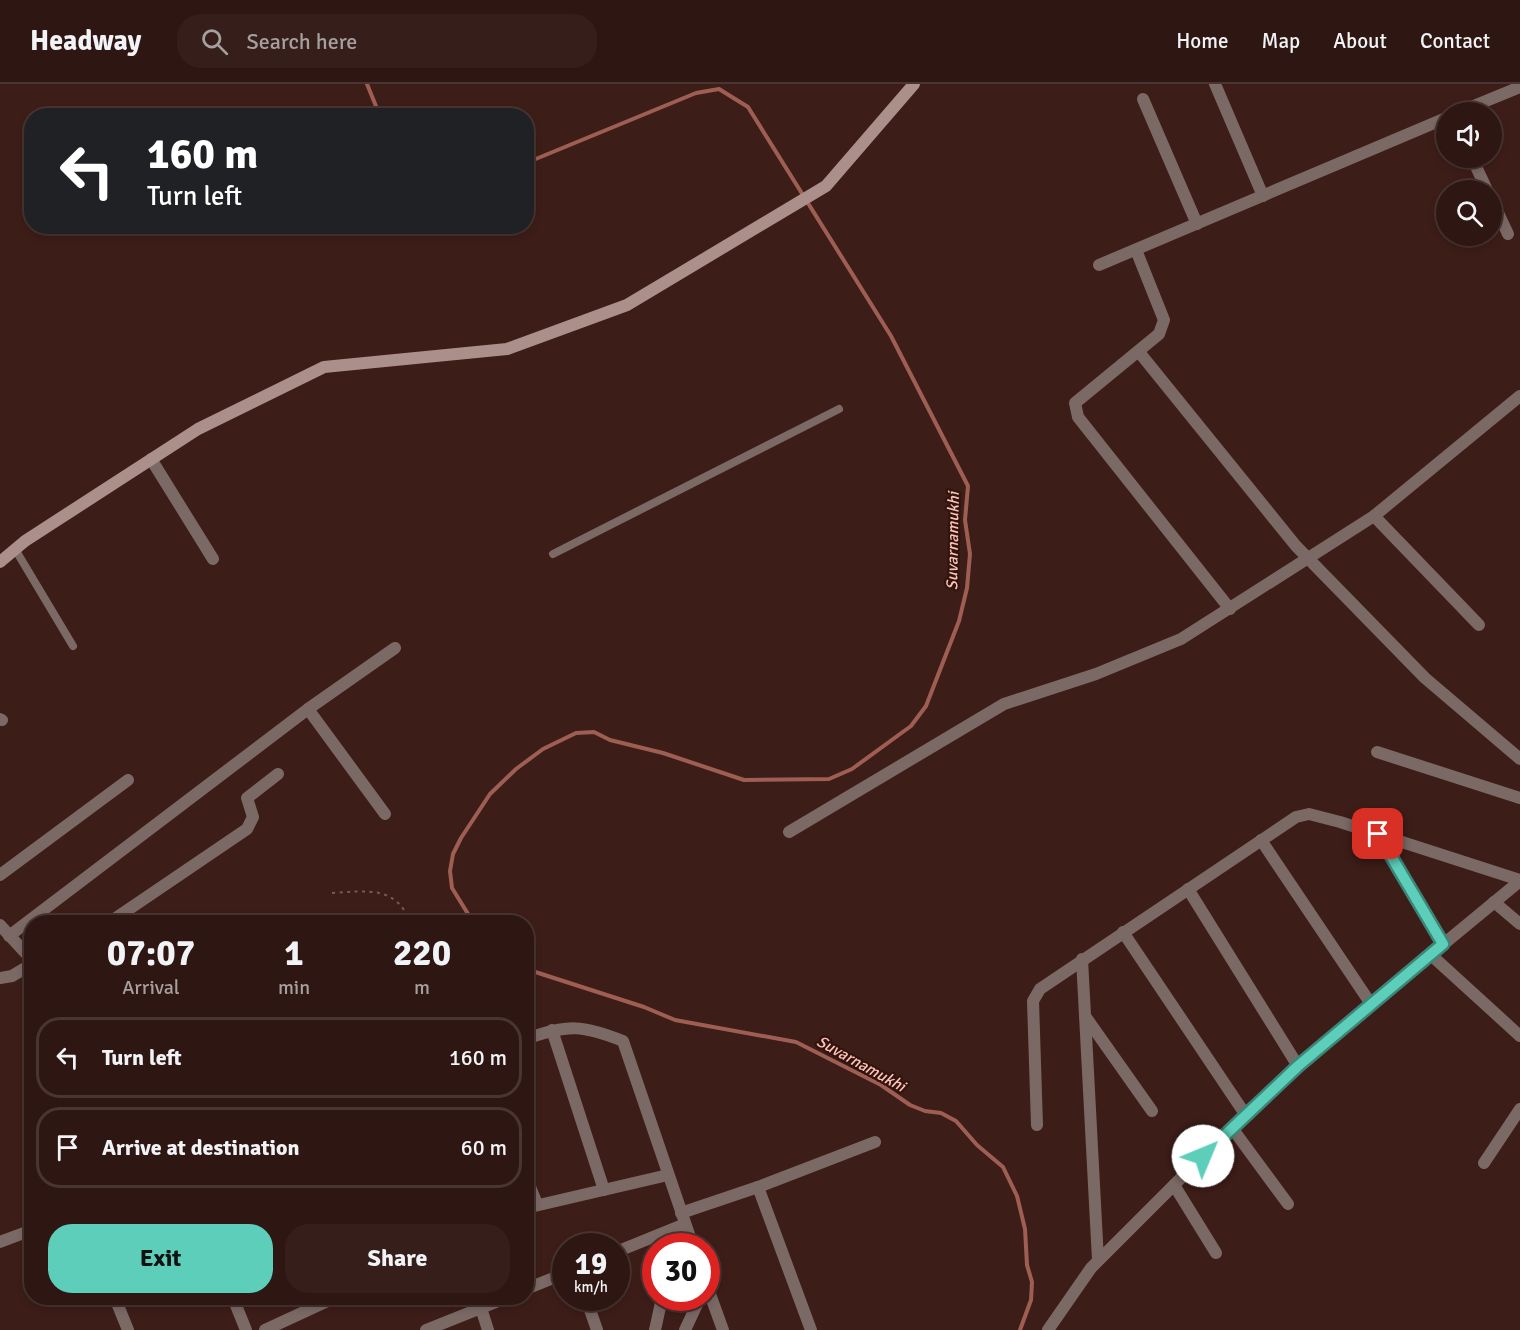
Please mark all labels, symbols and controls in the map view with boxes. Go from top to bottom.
search box [177,14,597,68]
text: Headway [30,24,141,58]
icon: search [198,25,231,58]
text: Search here [246,28,357,55]
text: Home [1176,28,1229,54]
text: Map [1262,28,1300,54]
text: About [1333,28,1387,54]
text: Contact [1420,28,1490,54]
map controls [1436,102,1502,246]
button: sound [1436,102,1502,168]
text: 160 m [147,129,258,180]
icon: left [48,132,126,210]
text: Turn left [147,180,242,213]
button: search [1436,180,1502,246]
water label: Suvarnamukhi [942,490,964,590]
pin [1352,808,1403,859]
icon: arrive [1361,817,1394,850]
text: 07:07 [107,931,195,976]
text: 1 [284,931,304,976]
text: 220 [393,931,451,976]
text: Arrival [122,975,180,1000]
text: min [278,975,310,1000]
text: m [414,975,430,1000]
water label: Suvarnamukhi [813,1031,910,1097]
icon: left [51,1041,84,1074]
text: Turn left [102,1044,182,1071]
text: 160 m [449,1044,507,1071]
position arrow [1171,1124,1235,1188]
icon: arrive [51,1131,84,1164]
text: Arrive at destination [102,1134,299,1161]
text: 60 m [461,1134,507,1161]
button: Exit [48,1224,273,1293]
button: Share [285,1224,510,1293]
speed limit sign: 30 [642,1233,720,1311]
text: 19 [575,1246,607,1283]
text: km/h [574,1278,608,1296]

